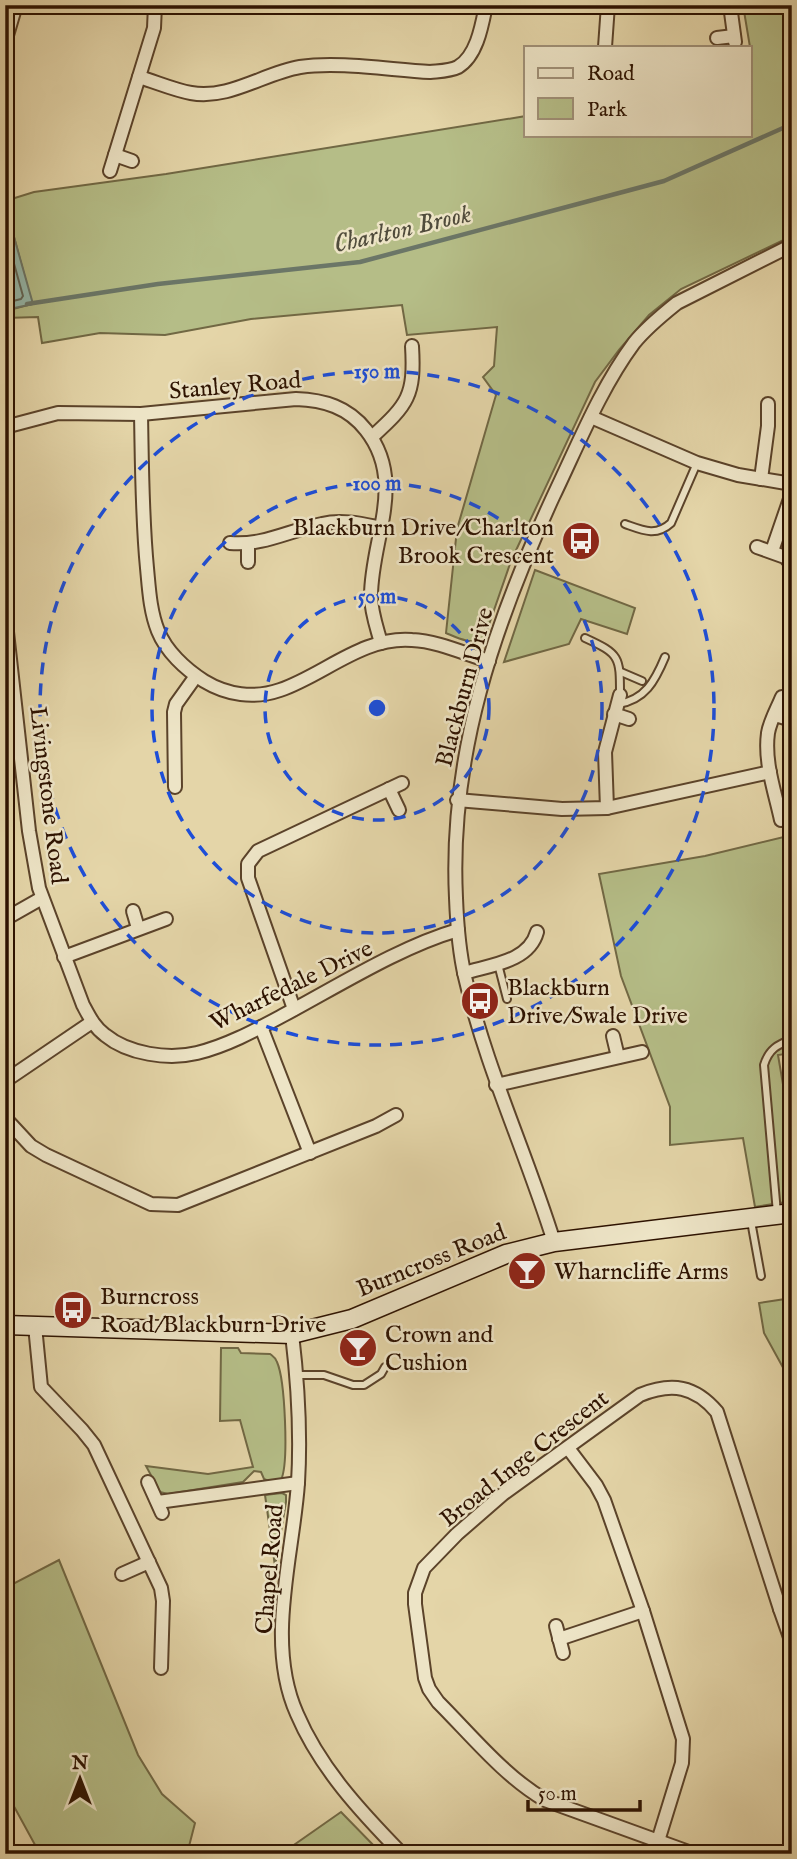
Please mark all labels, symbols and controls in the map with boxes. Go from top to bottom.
legend [524,46,752,136]
text: Road [587,61,635,88]
text: Park [587,97,628,124]
water label: Charlton Brook [330,197,475,261]
text: 150 m [354,359,401,386]
street label: Stanley Road [168,365,303,408]
text: 100 m [352,471,402,498]
place label: Blackburn Drive/Charlton Brook Crescent [292,513,554,572]
bus stop icon: Blackburn Drive/Charlton Brook Crescent [560,520,602,562]
text: 50 m [358,584,397,611]
street label: Blackburn Drive [429,604,502,771]
centre of rings [365,696,389,720]
street label: Livingstone Road [21,704,74,886]
street label: Wharfedale Drive [205,934,378,1039]
place label: Blackburn Drive/Swale Drive [507,973,688,1032]
bus stop icon: Blackburn Drive/Swale Drive [459,980,501,1022]
street label: Burncross Road [352,1217,511,1305]
bar icon: Wharncliffe Arms [506,1250,548,1292]
place label: Wharncliffe Arms [554,1257,729,1288]
place label: Burncross Road/Blackburn Drive [100,1282,326,1341]
bus stop icon: Burncross Road/Blackburn Drive [52,1289,94,1331]
place label: Crown and Cushion [385,1320,493,1379]
bar icon: Crown and Cushion [337,1327,379,1369]
street label: Broad Inge Crescent [434,1384,616,1535]
street label: Chapel Road [249,1503,292,1635]
north arrow [46,1744,116,1814]
text: N [71,1752,89,1776]
scale bar [528,1768,640,1812]
text: 50 m [538,1781,577,1808]

